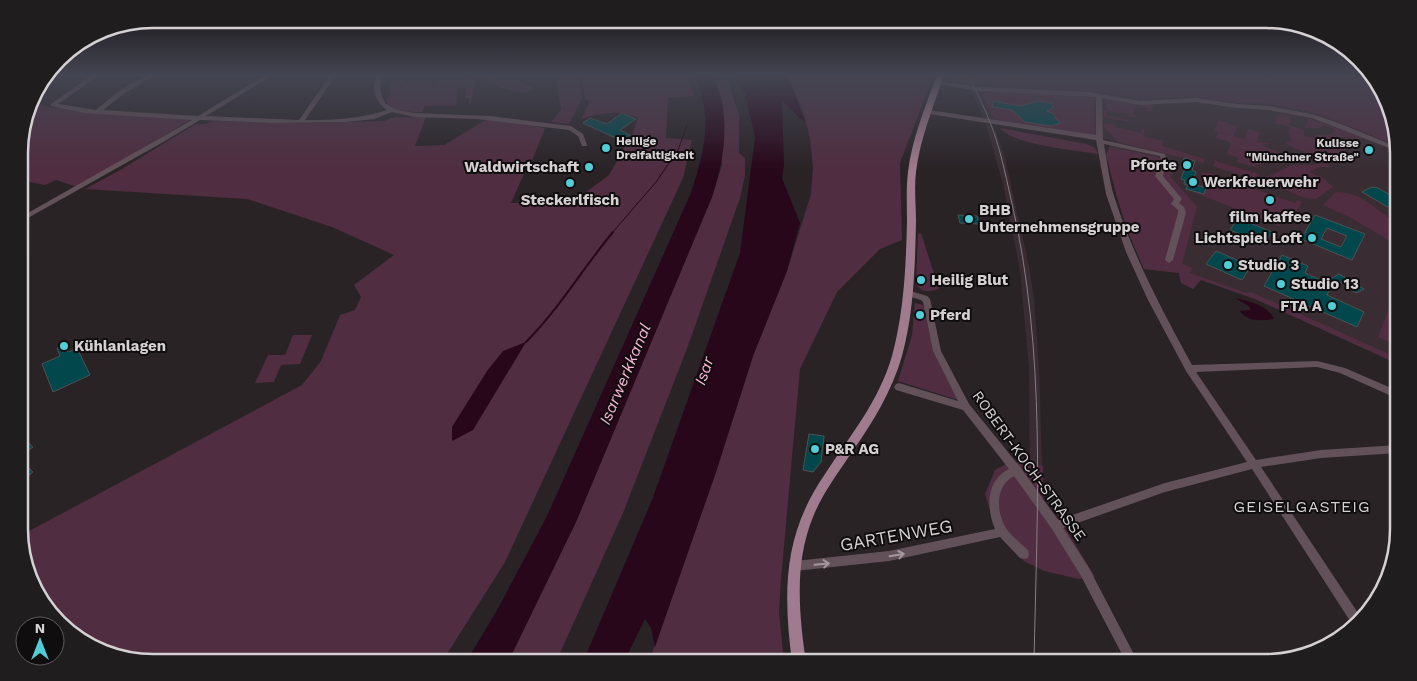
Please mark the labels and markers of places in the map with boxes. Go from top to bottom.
place label: Heilige Dreifaltigkeit [616,134,695,162]
place label: Kulisse "Münchner Straße" [1246,136,1359,164]
marker: Heilige Dreifaltigkeit [600,142,612,154]
marker: Kulisse "Münchner Straße" [1363,144,1375,156]
place label: Pforte [1130,156,1177,174]
place label: Waldwirtschaft [464,158,579,176]
marker: Pforte [1181,159,1193,171]
marker: Waldwirtschaft [583,161,595,173]
place label: Werkfeuerwehr [1203,173,1319,191]
marker: Werkfeuerwehr [1187,176,1199,188]
marker: Steckerlfisch [564,177,576,189]
place label: Steckerlfisch [521,191,619,209]
marker: film kaffee [1264,194,1276,206]
place label: BHB Unternehmensgruppe [979,201,1140,236]
place label: film kaffee [1229,208,1311,226]
marker: BHB Unternehmensgruppe [963,213,975,225]
place label: Lichtspiel Loft [1195,229,1302,247]
marker: Lichtspiel Loft [1306,232,1318,244]
place label: Studio 3 [1238,256,1300,274]
marker: Studio 3 [1222,259,1234,271]
place label: Heilig Blut [931,271,1009,289]
marker: Heilig Blut [915,274,927,286]
place label: Studio 13 [1291,275,1359,293]
marker: Studio 13 [1275,278,1287,290]
place label: FTA A [1280,297,1323,315]
marker: FTA A [1326,300,1338,312]
place label: Pferd [930,306,971,324]
marker: Pferd [914,309,926,321]
place label: Kühlanlagen [74,337,166,355]
marker: Kühlanlagen [58,340,70,352]
place label: P&R AG [825,440,879,458]
marker: P&R AG [809,443,821,455]

